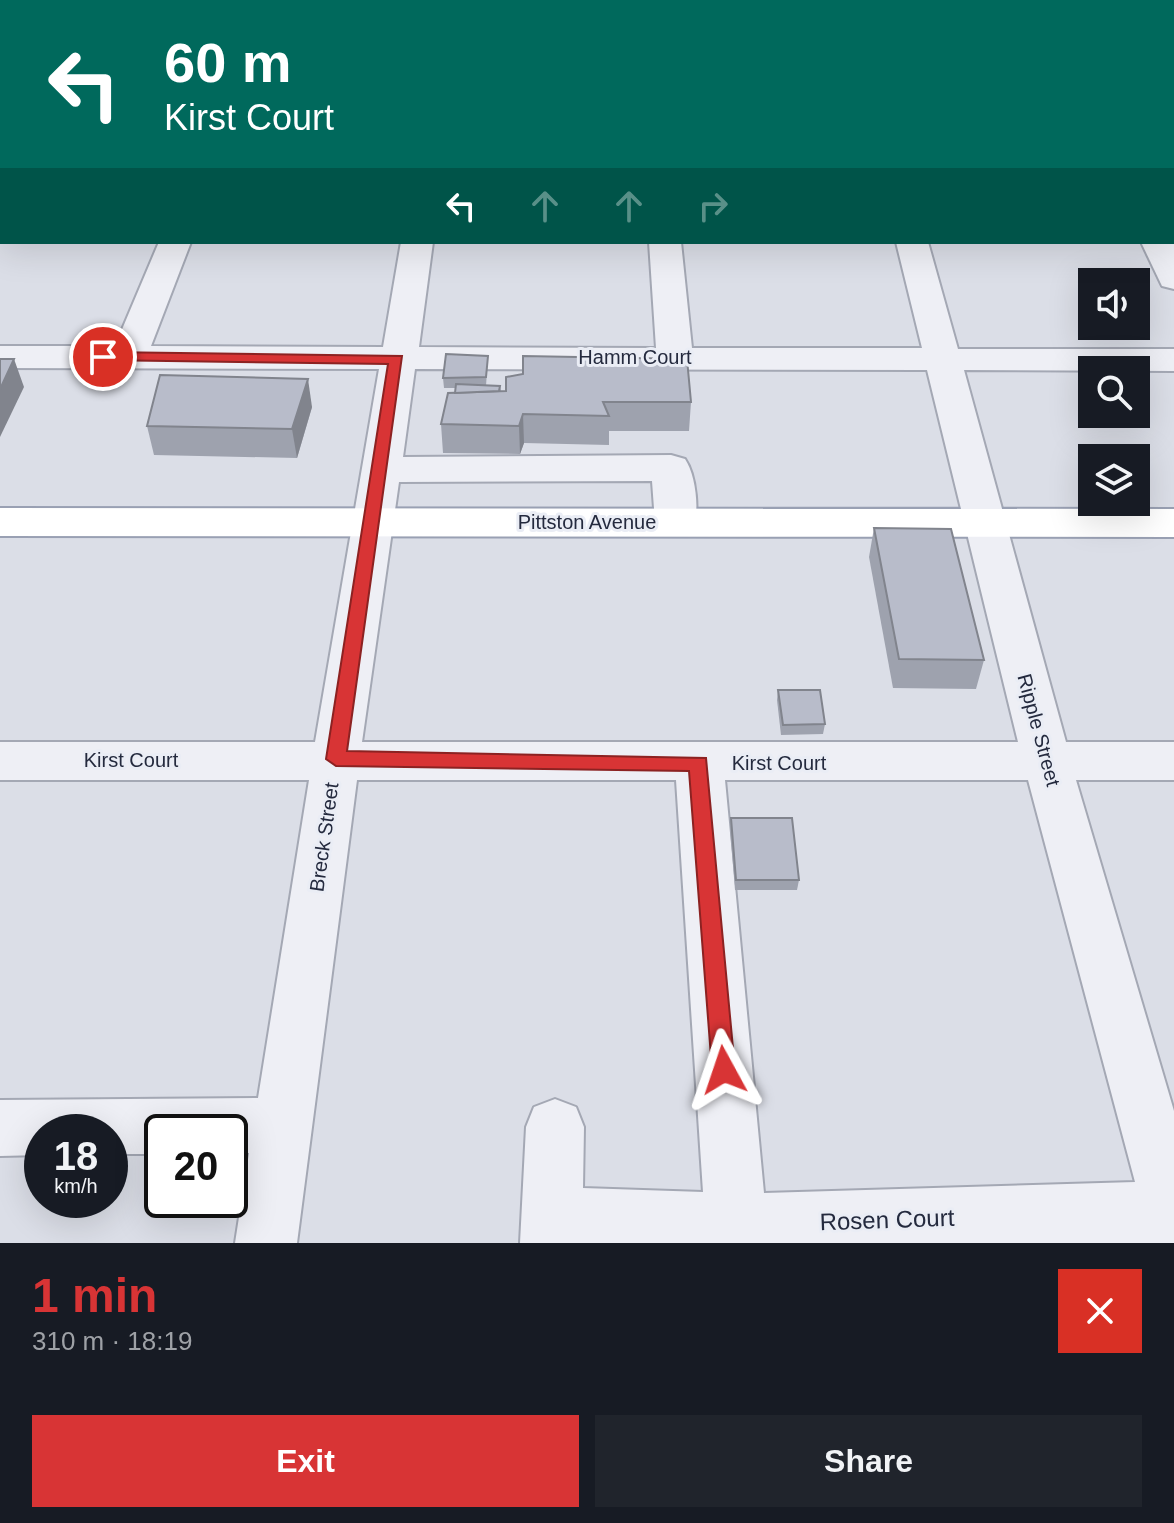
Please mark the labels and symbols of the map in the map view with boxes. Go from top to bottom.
pin [69,323,137,391]
street label: Hamm Court [578,346,692,368]
street label: Pittston Avenue [518,511,656,533]
street label: Ripple Street [1013,671,1065,789]
street label: Kirst Court [84,749,179,771]
street label: Kirst Court [732,752,827,774]
street label: Breck Street [305,781,343,893]
position arrow [682,1028,766,1112]
speed limit sign: 20 [144,1114,248,1218]
street label: Rosen Court [819,1204,955,1235]

